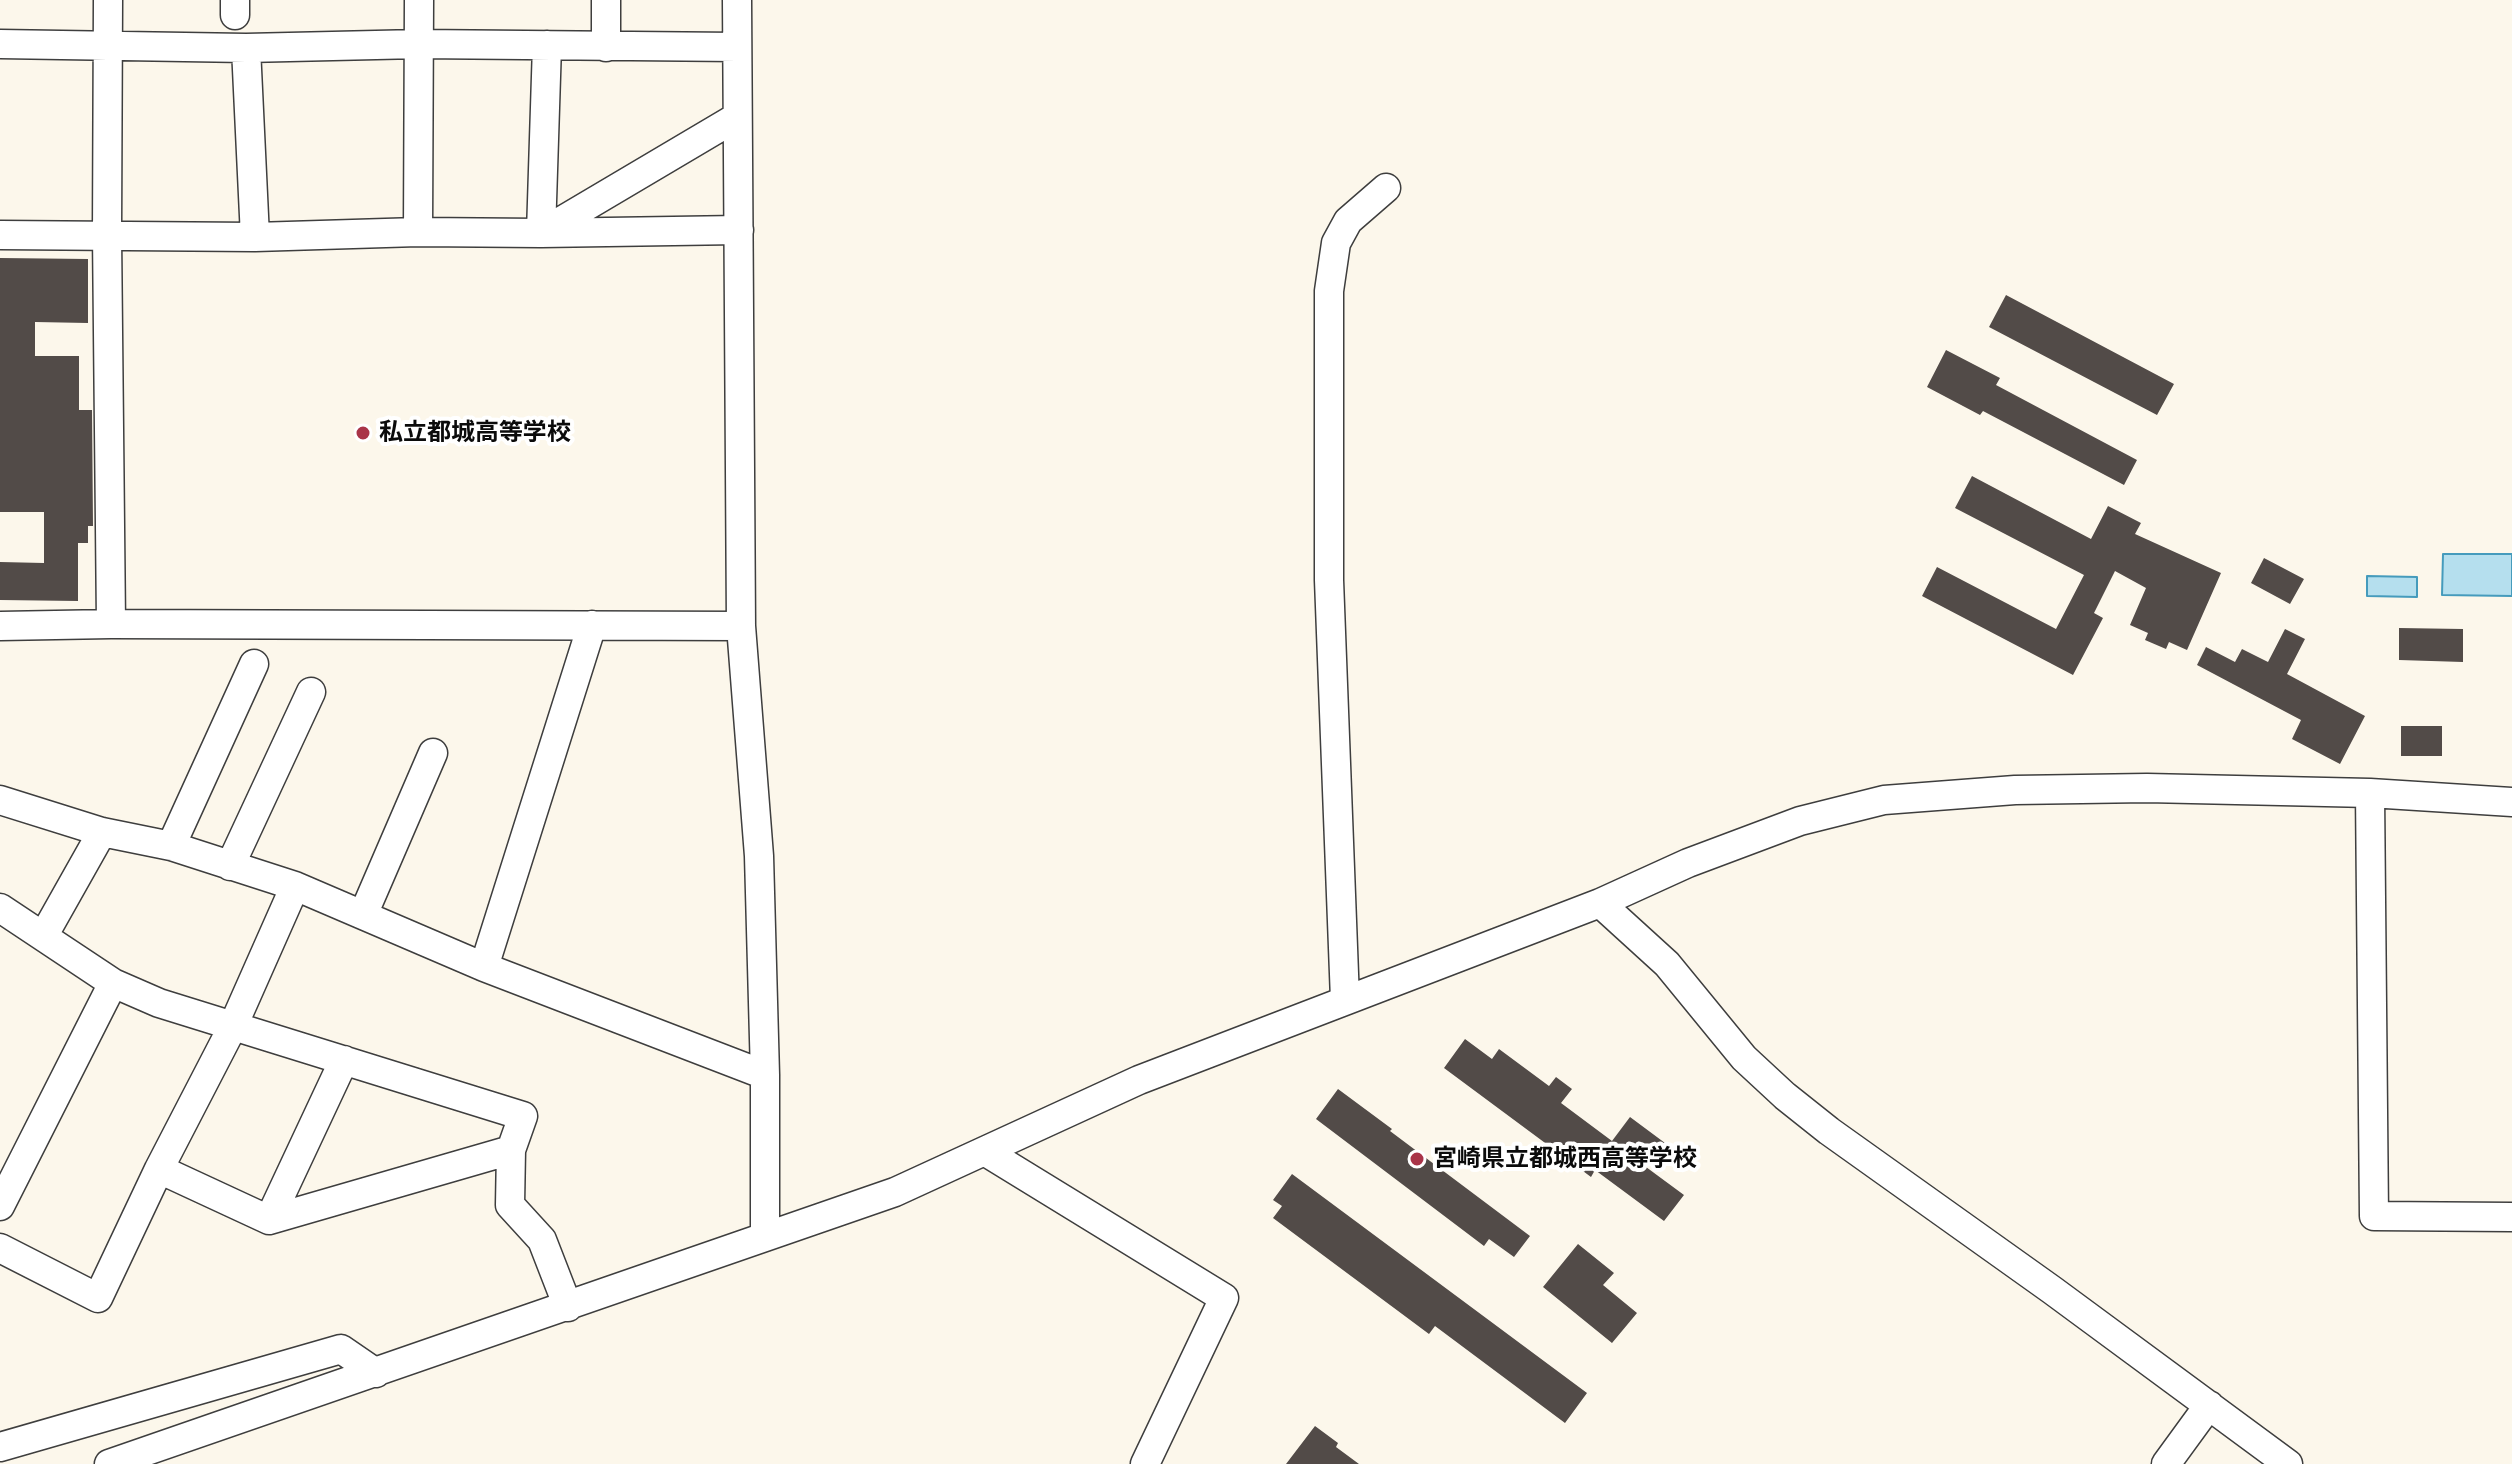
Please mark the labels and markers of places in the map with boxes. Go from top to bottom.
place label: 私立都城高等学校 [379,419,571,447]
marker: 私立都城高等学校 [354,424,372,442]
place label: 宮崎県立都城西高等学校 [1433,1145,1697,1173]
marker: 宮崎県立都城西高等学校 [1408,1150,1426,1168]

